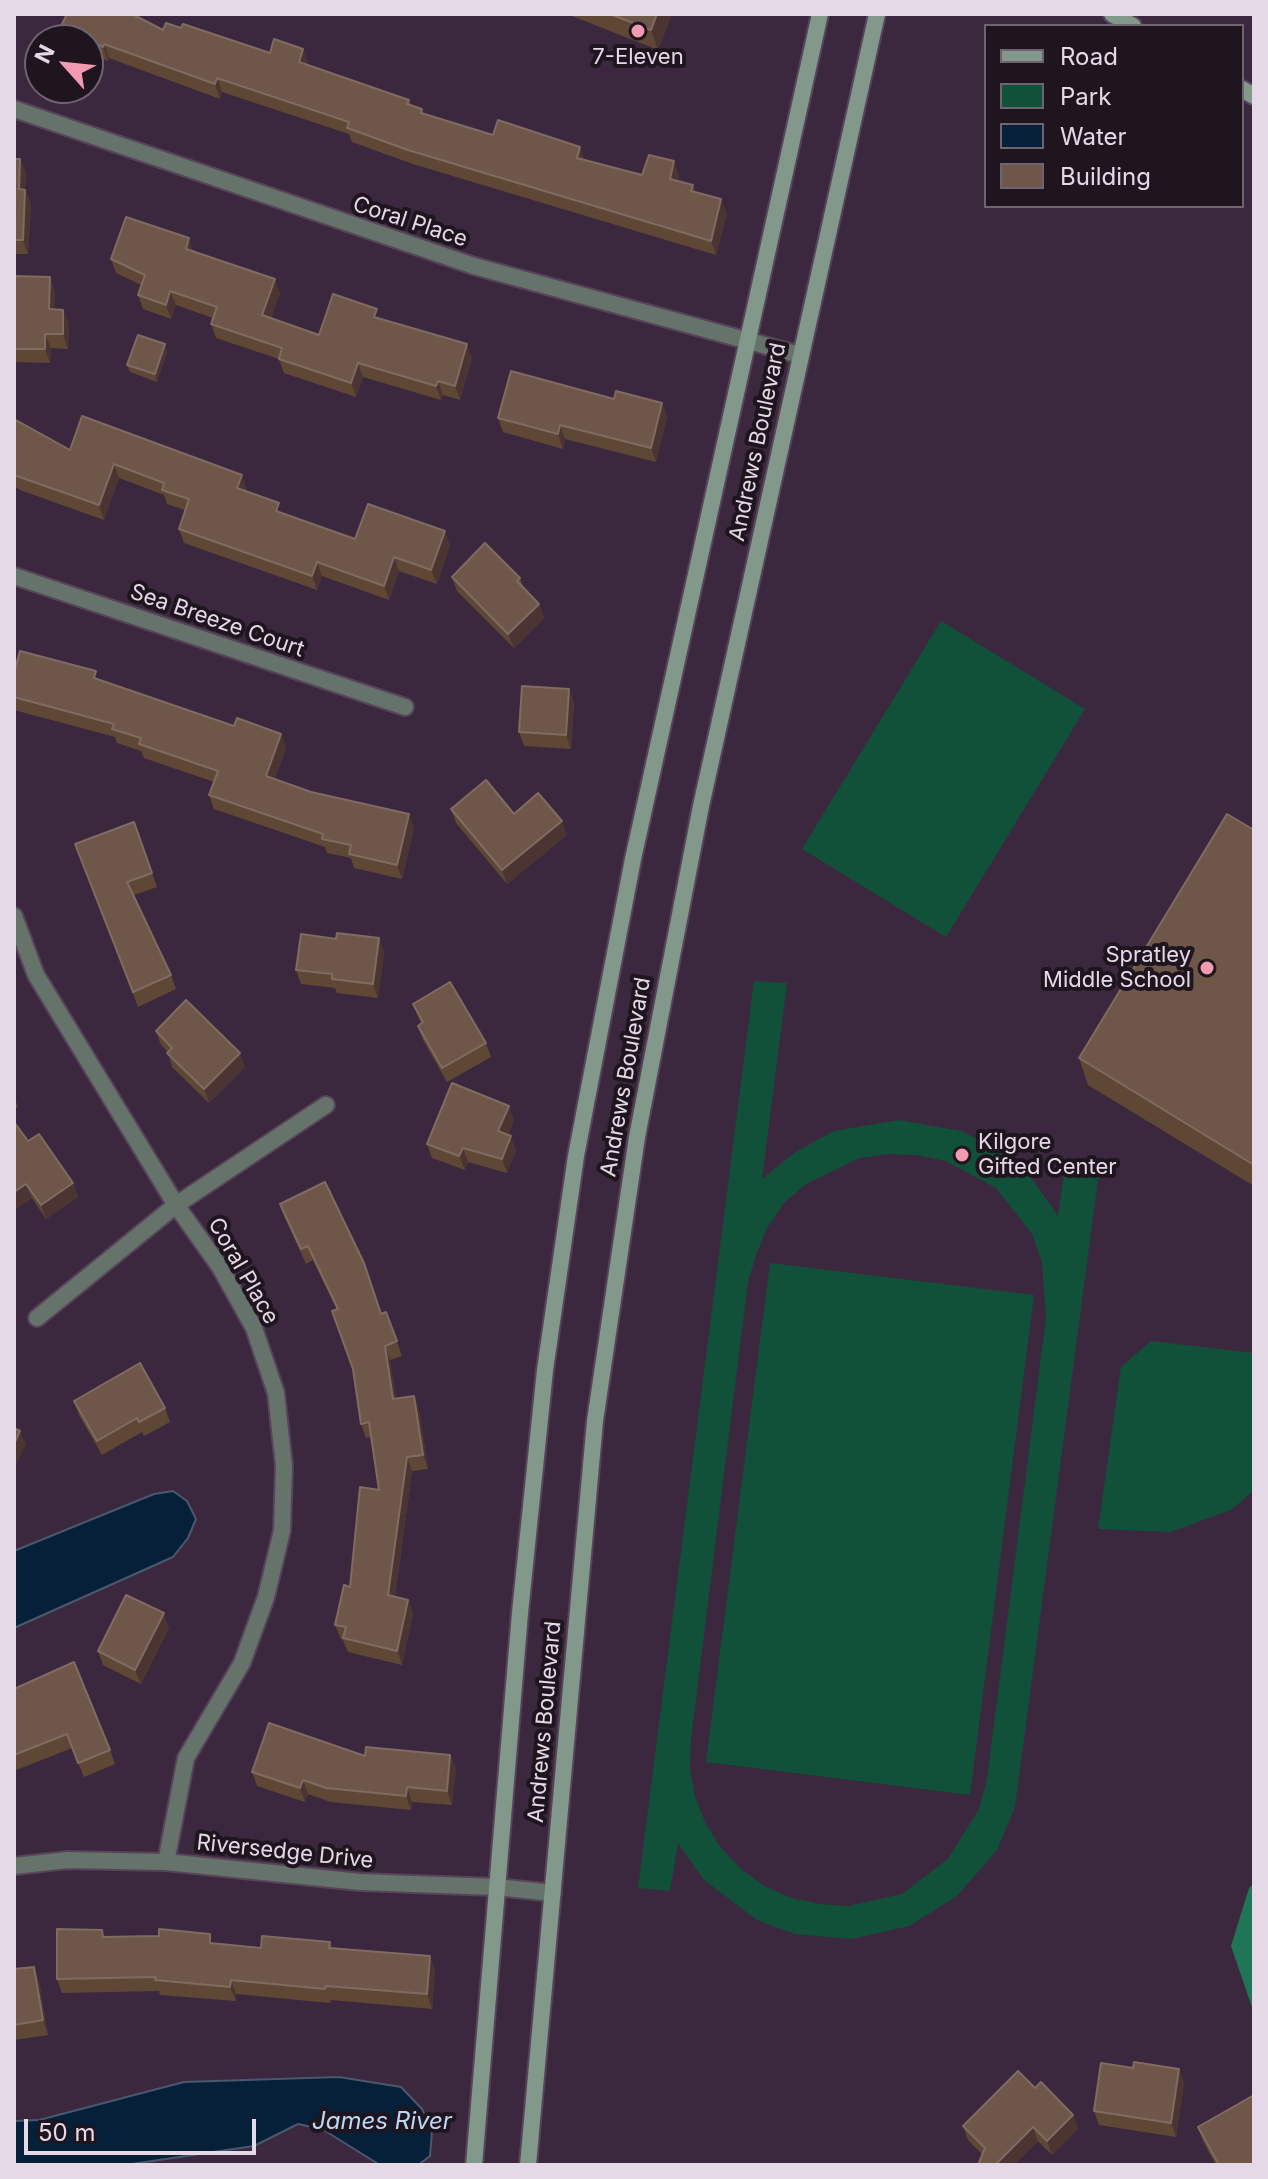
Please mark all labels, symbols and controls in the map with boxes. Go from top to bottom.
marker: 7-Eleven [629,22,647,40]
north arrow [24,24,104,104]
legend [984,24,1244,208]
text: N [29,41,60,67]
text: Road [1060,42,1118,71]
place label: 7-Eleven [592,44,684,70]
text: Park [1060,82,1111,111]
text: Water [1060,122,1127,151]
text: Building [1060,162,1151,191]
street label: Coral Place [350,191,470,253]
street label: Andrews Boulevard [724,340,792,544]
street label: Sea Breeze Court [127,579,307,663]
place label: Spratley Middle School [1043,942,1191,994]
marker: Spratley Middle School [1198,959,1216,977]
street label: Andrews Boulevard [595,975,657,1179]
place label: Kilgore Gifted Center [978,1129,1117,1180]
marker: Kilgore Gifted Center [953,1146,971,1164]
street label: Coral Place [202,1213,284,1329]
street label: Andrews Boulevard [523,1620,567,1824]
street label: Riversedge Drive [195,1830,375,1874]
scale bar [28,2103,260,2153]
water label: James River [312,2108,452,2136]
text: 50 m [38,2118,96,2147]

